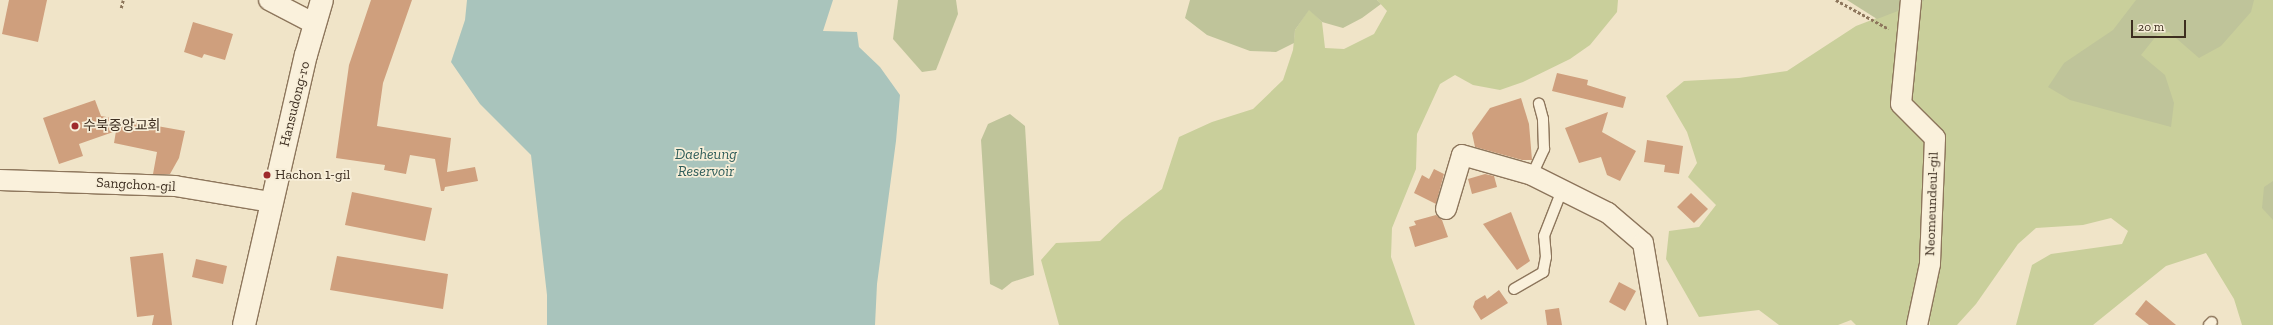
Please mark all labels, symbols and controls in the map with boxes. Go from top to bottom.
scale bar [2133,12,2188,38]
text: 20 m [2138,20,2164,34]
street label: Hansudong-ro [276,60,314,148]
place label: 수북중앙교회 [83,118,160,134]
marker: 수북중앙교회 [70,121,80,131]
water label: Daeheung Reservoir [675,145,737,180]
street label: Neomeundeul-gil [1922,152,1942,256]
place label: Hachon 1-gil [275,167,350,183]
marker: Hachon 1-gil [262,170,272,180]
street label: Sangchon-gil [96,175,176,195]

